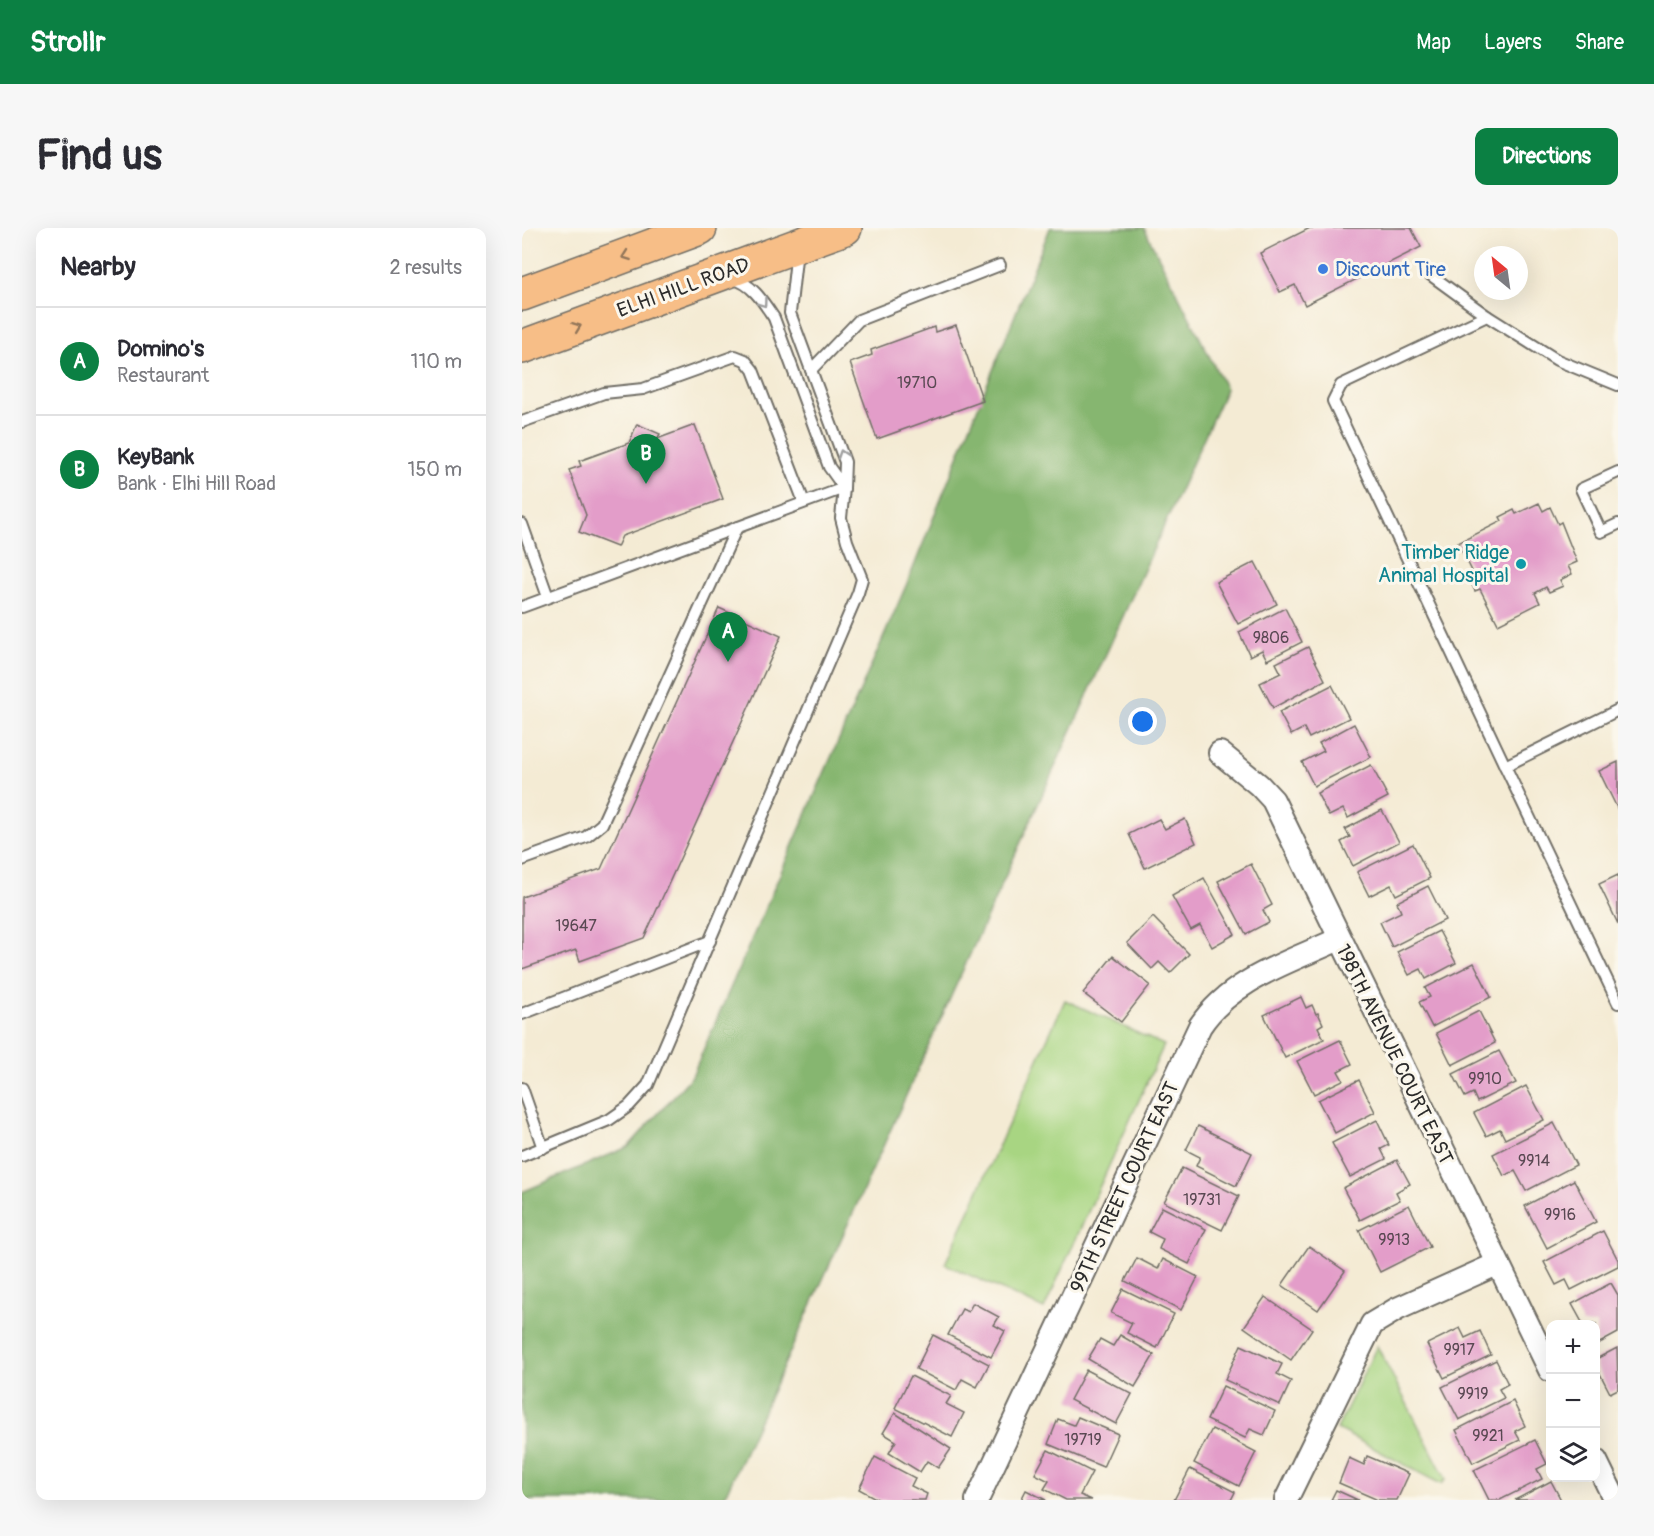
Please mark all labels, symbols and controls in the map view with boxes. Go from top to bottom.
text: Strollr [30,25,105,60]
text: Map [1416,29,1451,56]
text: Layers [1484,29,1542,56]
text: Share [1575,29,1624,56]
button: Directions [1475,128,1618,185]
text: Find us [36,130,162,182]
north arrow [1474,246,1528,300]
one-way arrow [621,248,632,261]
text: Nearby [60,251,136,283]
street label: ELHI HILL ROAD [613,252,753,323]
text: 2 results [390,255,462,280]
place label: Discount Tire [1335,257,1446,282]
marker: Discount Tire [1316,262,1330,276]
one-way arrow [756,296,767,307]
one-way arrow [571,321,582,334]
text: Domino's [117,335,204,363]
text: A [73,349,86,374]
text: 110 m [411,349,462,374]
text: Restaurant [117,363,209,388]
house number: 19710 [897,373,937,393]
pin: B [626,434,666,484]
text: KeyBank [117,443,194,471]
one-way arrow [837,449,849,460]
text: B [74,457,85,482]
text: 150 m [408,457,462,482]
text: Bank · Elhi Hill Road [117,471,276,496]
place label: Timber Ridge Animal Hospital [1378,540,1509,588]
marker: Timber Ridge Animal Hospital [1514,557,1528,571]
pin: A [708,612,748,662]
house number: 9806 [1253,628,1289,648]
your location [1128,707,1157,736]
house number: 19647 [555,916,597,936]
street label: 198TH AVENUE COURT EAST [1330,940,1459,1168]
house number: 9910 [1468,1069,1502,1089]
street label: 99TH STREET COURT EAST [1065,1078,1184,1297]
house number: 9914 [1518,1151,1550,1171]
house number: 19731 [1183,1190,1221,1210]
house number: 9916 [1544,1205,1576,1225]
house number: 9913 [1378,1230,1410,1250]
map controls [1546,1320,1600,1482]
button: + [1546,1320,1600,1374]
house number: 9917 [1443,1340,1475,1360]
button: − [1546,1374,1600,1428]
house number: 9919 [1458,1384,1488,1404]
house number: 9921 [1472,1426,1504,1446]
button: layers [1546,1428,1600,1482]
house number: 19719 [1064,1430,1102,1450]

